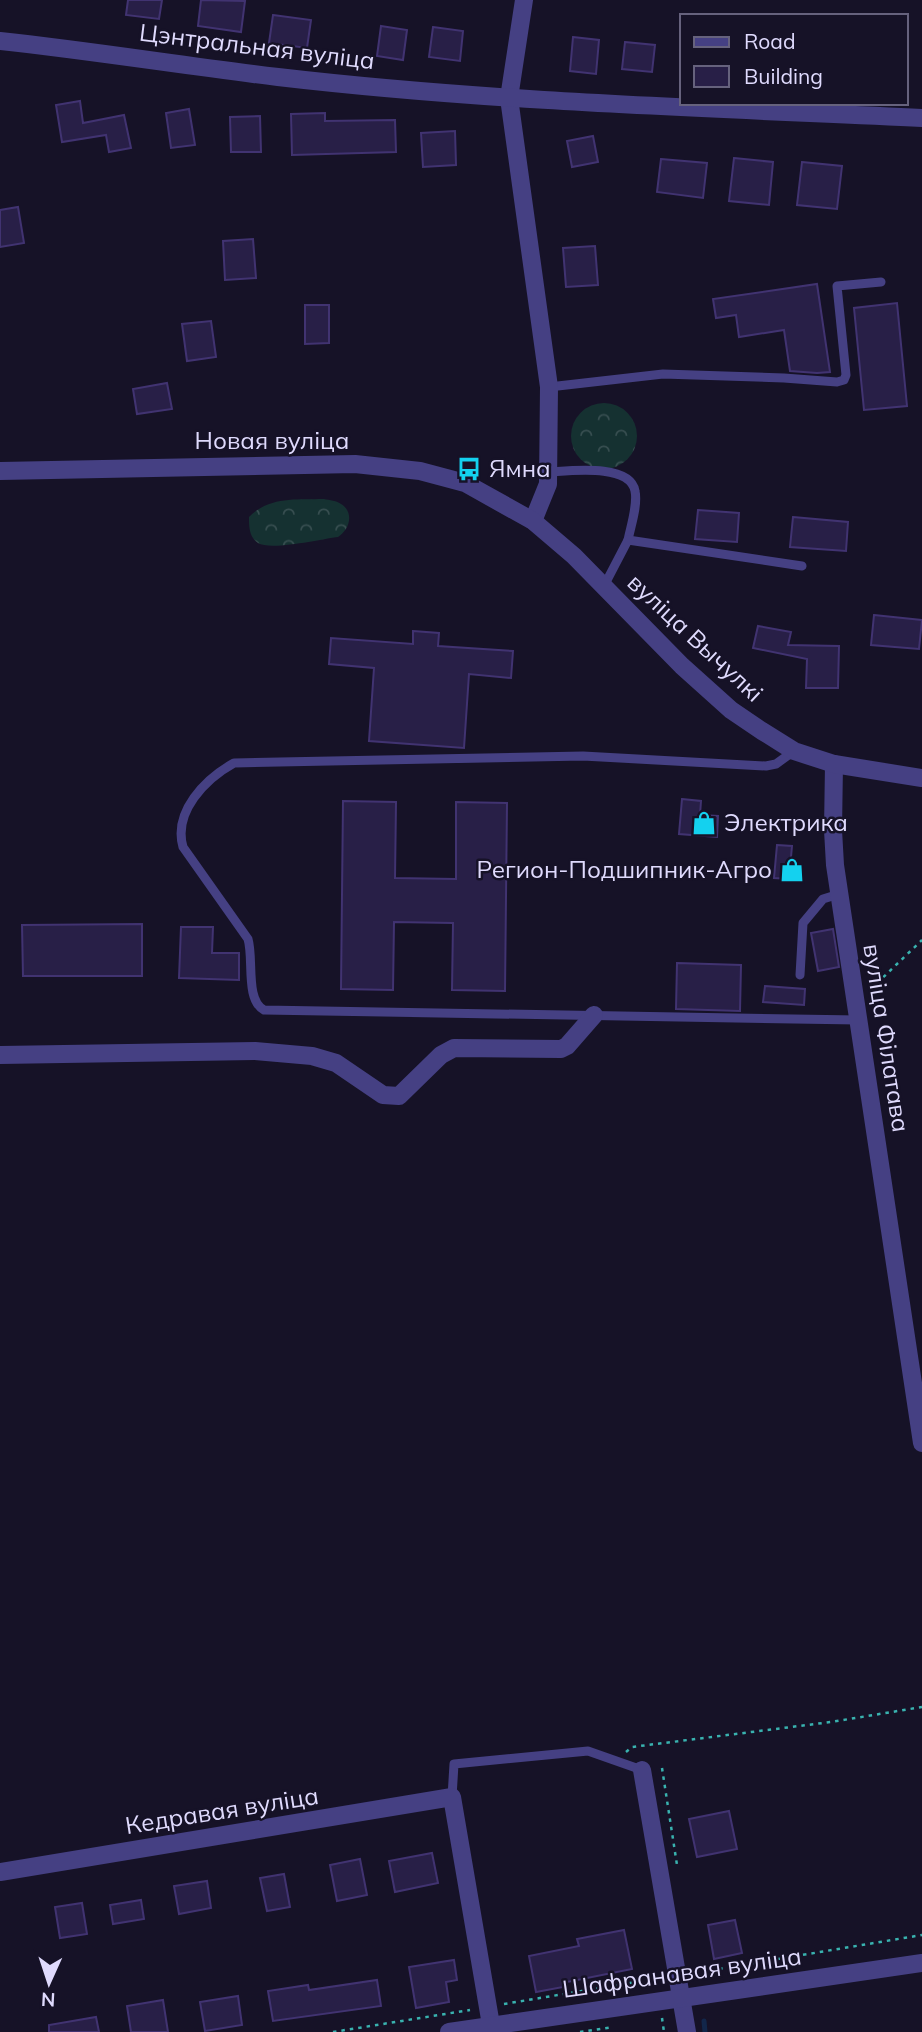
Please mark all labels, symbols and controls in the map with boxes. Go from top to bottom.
legend [680,14,908,105]
street label: Цэнтральная вуліца [138,17,377,75]
text: Road [744,28,795,54]
text: Building [744,63,823,89]
street label: Новая вуліца [195,425,349,455]
place label: Ямна [489,453,551,483]
bus stop icon: Ямна [455,455,483,483]
street label: вуліца Вычулкі [622,567,770,708]
place label: Электрика [724,807,848,837]
shop icon: Электрика [690,809,718,837]
place label: Регион-Подшипник-Агро [477,854,772,884]
shop icon: Регион-Подшипник-Агро [778,856,806,884]
street label: вуліца Філатава [857,941,917,1134]
street label: Кедравая вуліца [123,1780,321,1840]
street label: Шафранавая вуліца [560,1940,803,2004]
north arrow [14,1948,84,2018]
text: N [40,1988,56,2012]

